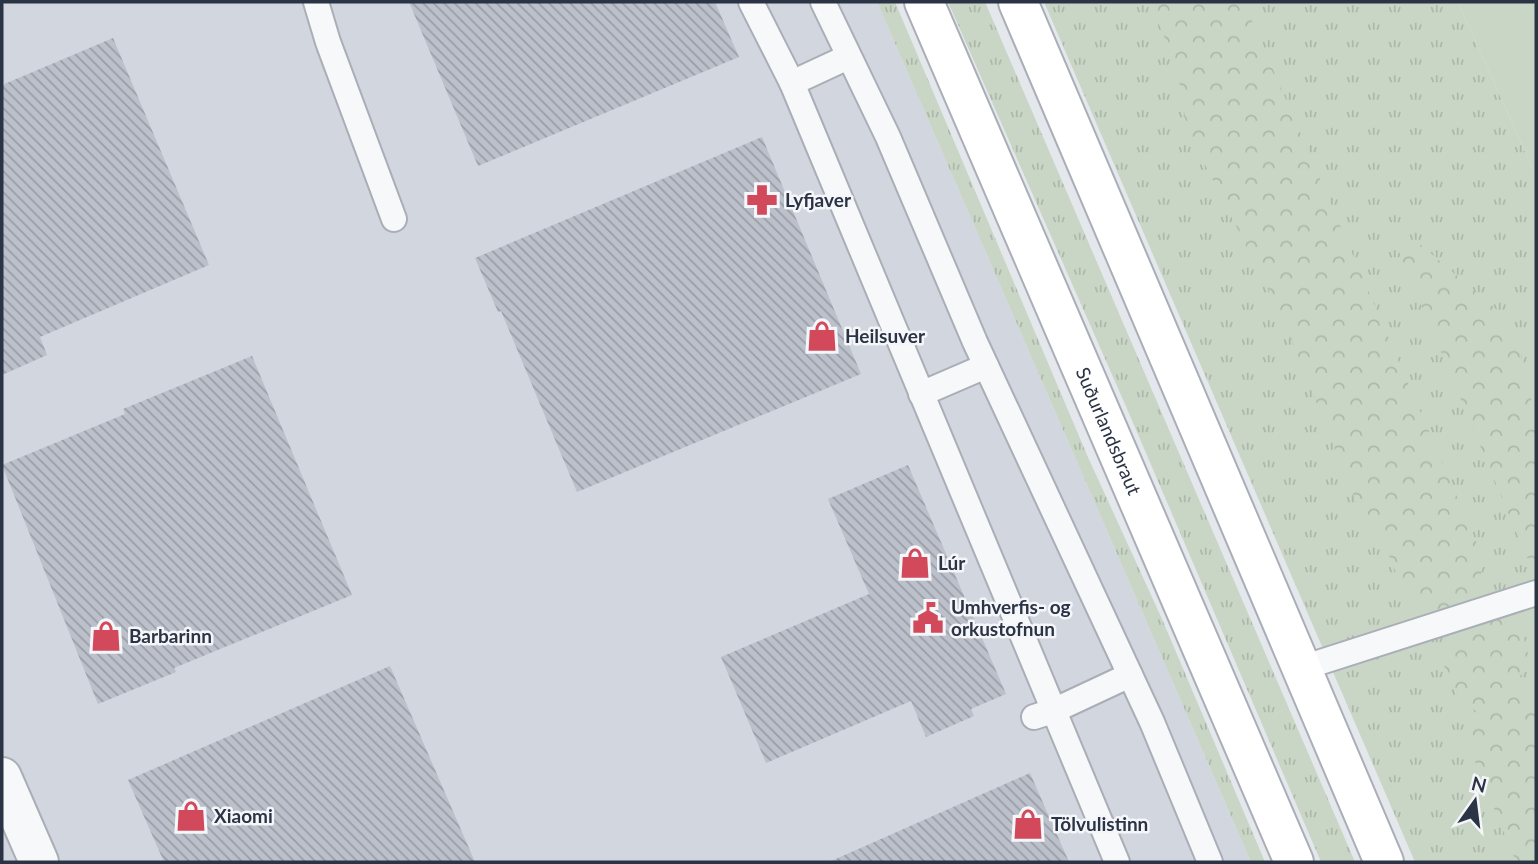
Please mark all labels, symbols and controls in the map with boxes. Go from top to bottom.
pharmacy icon: Lyfjaver [745,183,779,217]
place label: Lyfjaver [785,188,852,211]
shop icon: Heilsuver [805,319,839,353]
place label: Heilsuver [845,324,926,347]
street label: Suðurlandsbraut [1071,363,1147,498]
shop icon: Lúr [898,546,932,580]
place label: Lúr [938,551,966,574]
place label: Umhverfis- og orkustofnun [951,595,1071,640]
public building icon: Umhverfis- og orkustofnun [911,601,945,635]
shop icon: Barbarinn [89,619,123,653]
place label: Barbarinn [129,624,212,647]
north arrow [1440,766,1510,836]
text: N [1469,771,1489,797]
shop icon: Xiaomi [174,799,208,833]
place label: Xiaomi [214,804,273,827]
shop icon: Tölvulistinn [1011,807,1045,841]
place label: Tölvulistinn [1051,812,1148,835]

